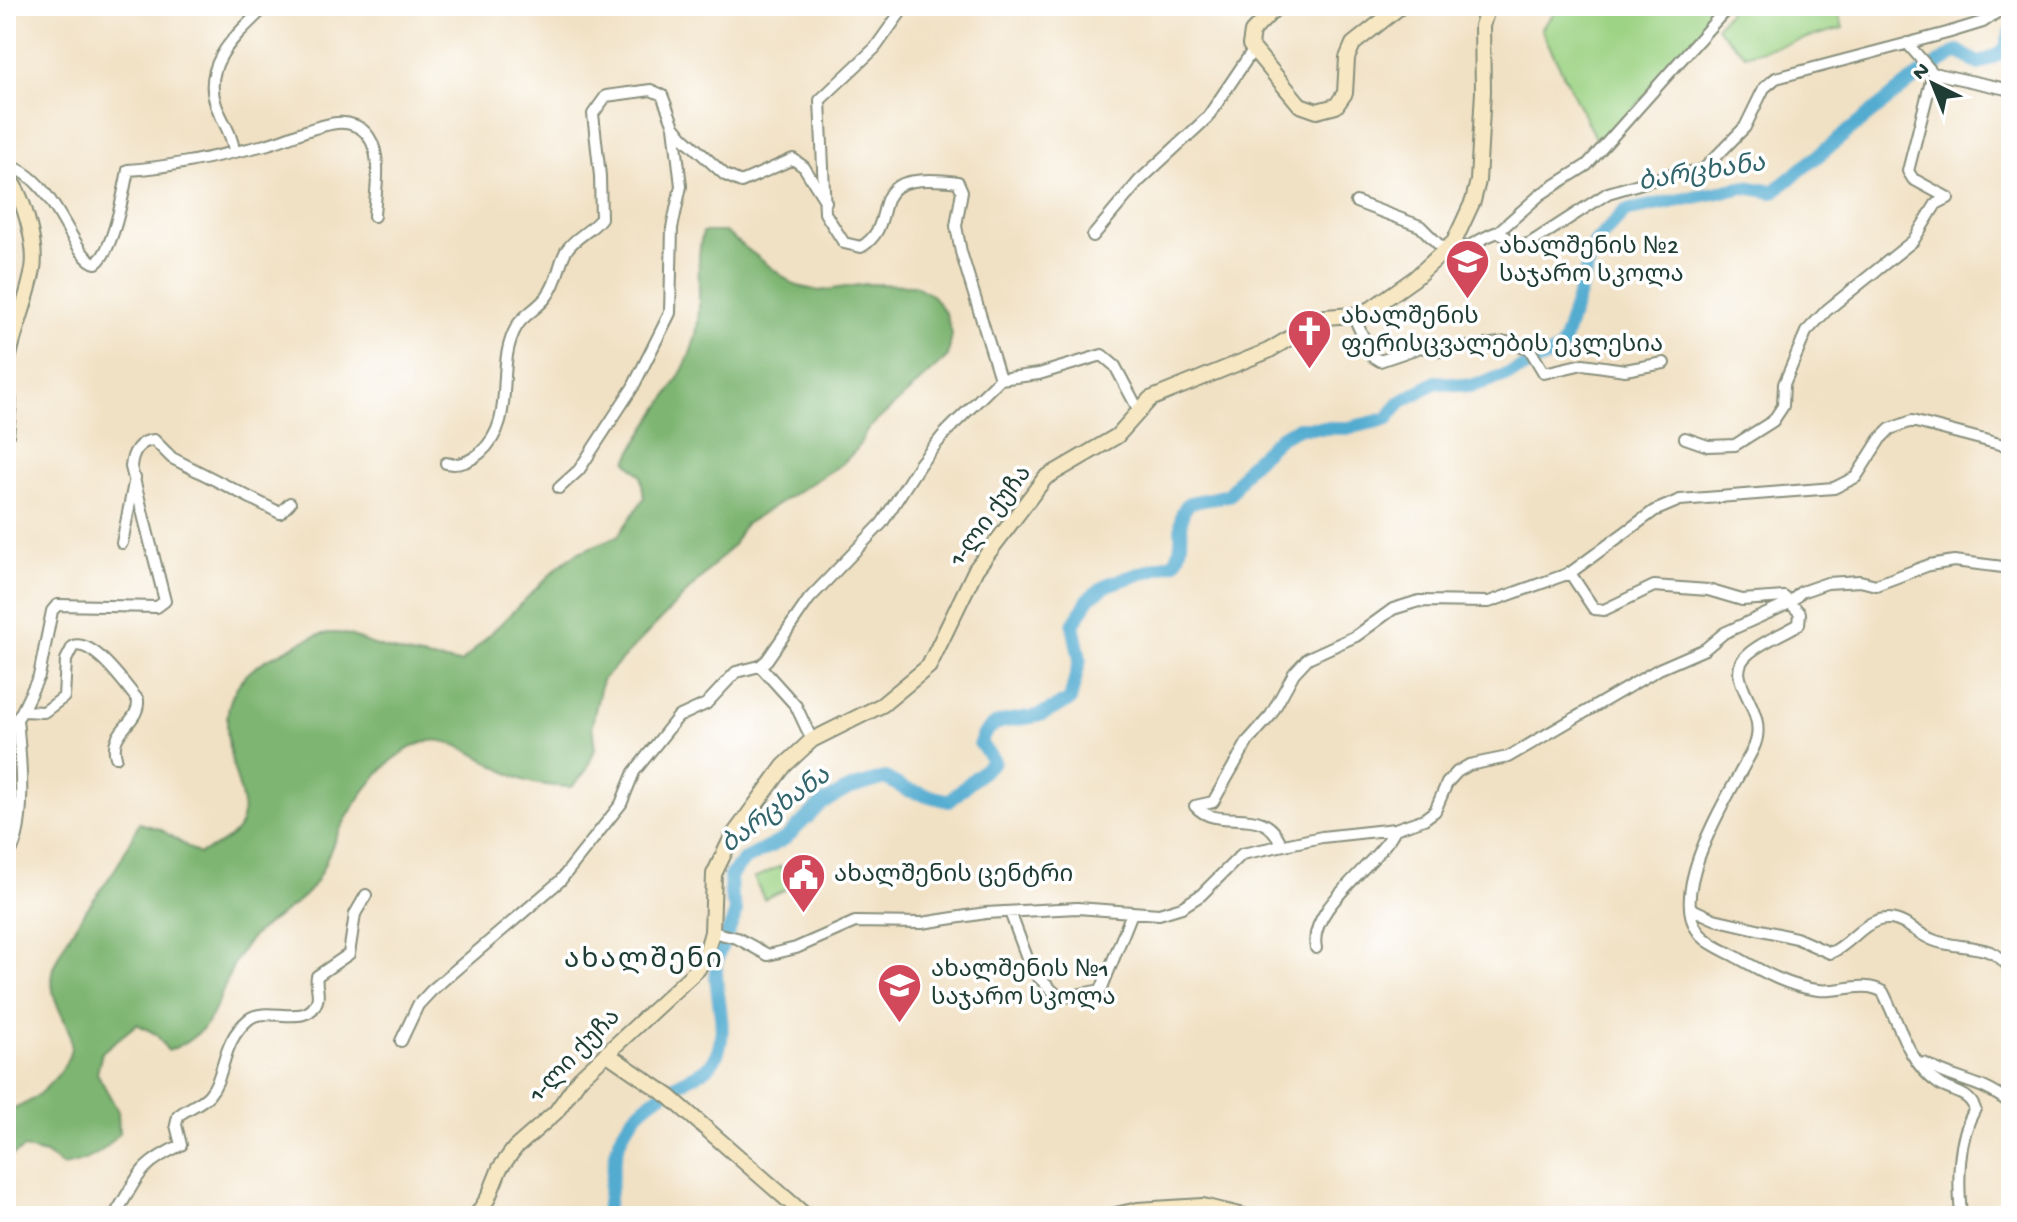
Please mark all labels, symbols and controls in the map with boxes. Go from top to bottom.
north arrow [1893,44,1973,124]
text: N [1908,58,1936,87]
water label: ბარცხანა [1636,149,1768,200]
place label: ახალშენის №2 საჯარო სკოლა [1499,234,1684,291]
school or university icon: ახალშენის №2 საჯარო სკოლა [1444,238,1492,301]
place label: ახალშენის ფერისცვალების ეკლესია [1341,304,1663,361]
church icon: ახალშენის ფერისცვალების ეკლესია [1286,308,1334,371]
street label: 1-ლი ქუჩა [944,461,1039,574]
water label: ბარცხანა [716,761,838,862]
public building icon: ახალშენის ცენტრი [779,852,827,915]
place label: ახალშენის ცენტრი [834,862,1073,891]
district label: ახალშენი [564,945,724,978]
place label: ახალშენის №1 საჯარო სკოლა [931,957,1116,1014]
school or university icon: ახალშენის №1 საჯარო სკოლა [876,961,924,1024]
street label: 1-ლი ქუჩა [524,1004,628,1111]

